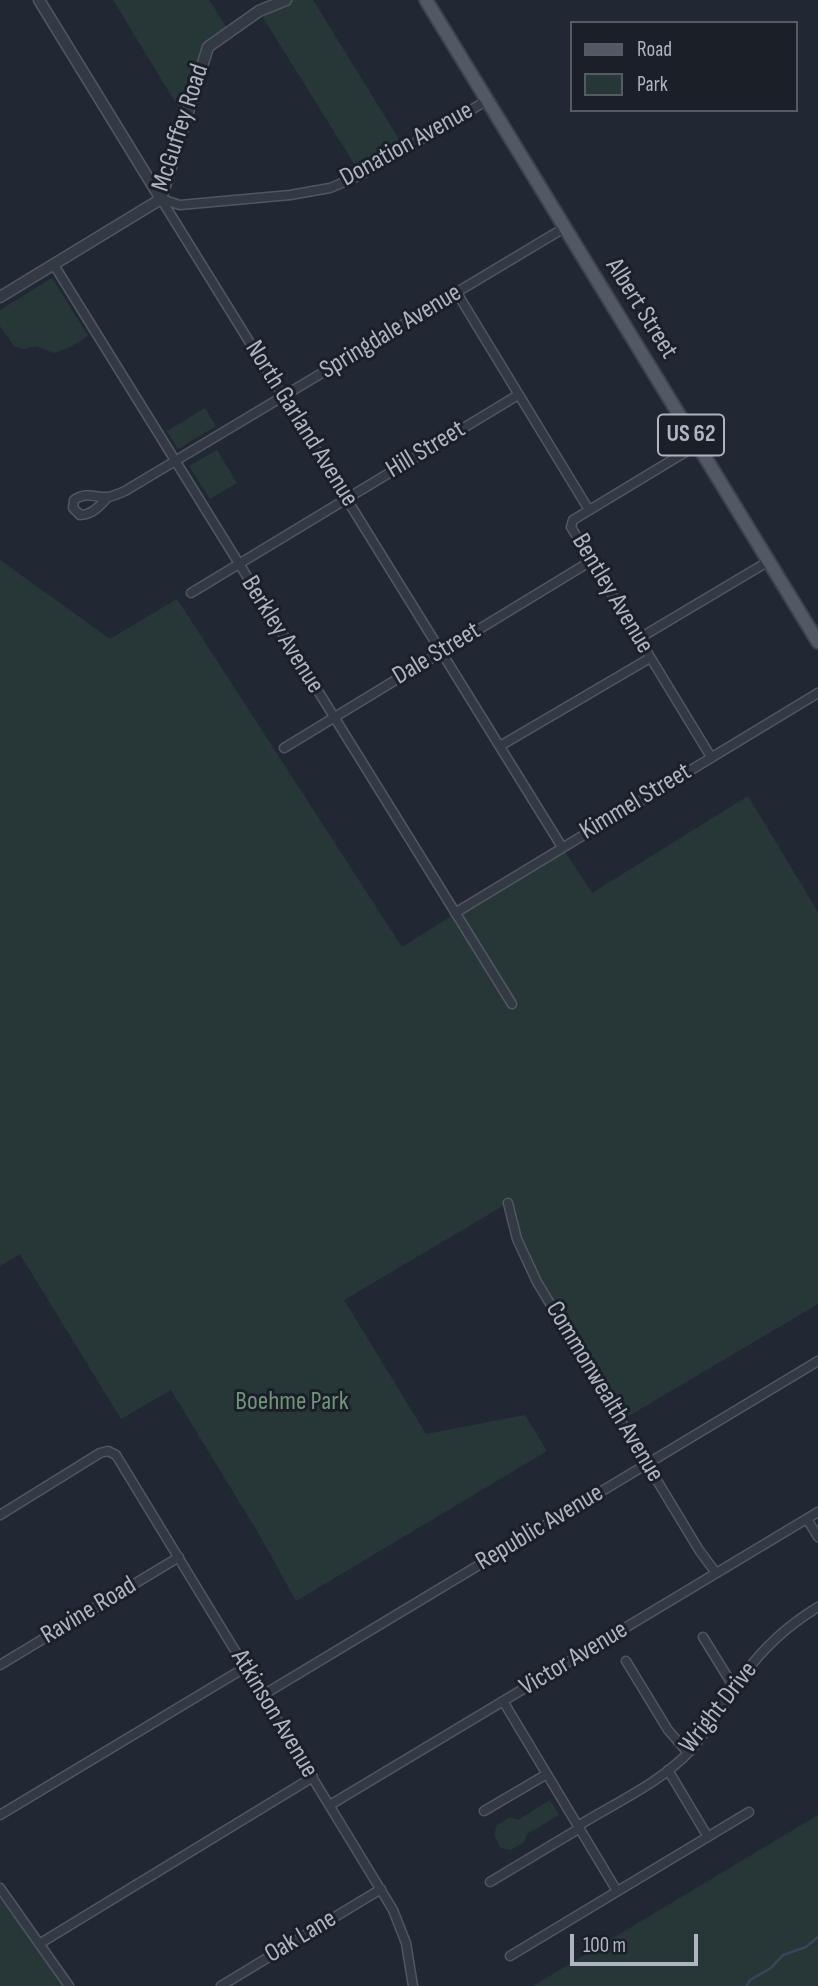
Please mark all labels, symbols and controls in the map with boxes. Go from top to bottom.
legend [570,21,797,112]
text: Road [637,37,672,62]
street label: McGuffey Road [146,60,216,196]
text: Park [637,72,668,97]
street label: Donation Avenue [335,96,479,194]
street label: Albert Street [598,253,684,365]
street label: Springdale Avenue [315,278,467,386]
street label: North Garland Avenue [237,335,365,513]
street label: Hill Street [381,414,471,486]
road number: US 62 [658,414,724,456]
street label: Bentley Avenue [564,528,660,660]
street label: Berkley Avenue [234,571,330,699]
street label: Dale Street [387,616,487,692]
street label: Kimmel Street [575,757,697,847]
street label: Commonwealth Avenue [538,1296,670,1488]
park label: Boehme Park [235,1386,349,1418]
street label: Republic Avenue [471,1478,609,1578]
street label: Ravine Road [36,1570,142,1652]
street label: Victor Avenue [514,1615,634,1703]
street label: Atkinson Avenue [224,1644,324,1784]
street label: Wright Drive [673,1656,765,1760]
street label: Oak Lane [260,1904,342,1970]
scale bar [573,1920,701,1964]
text: 100 m [583,1933,626,1958]

